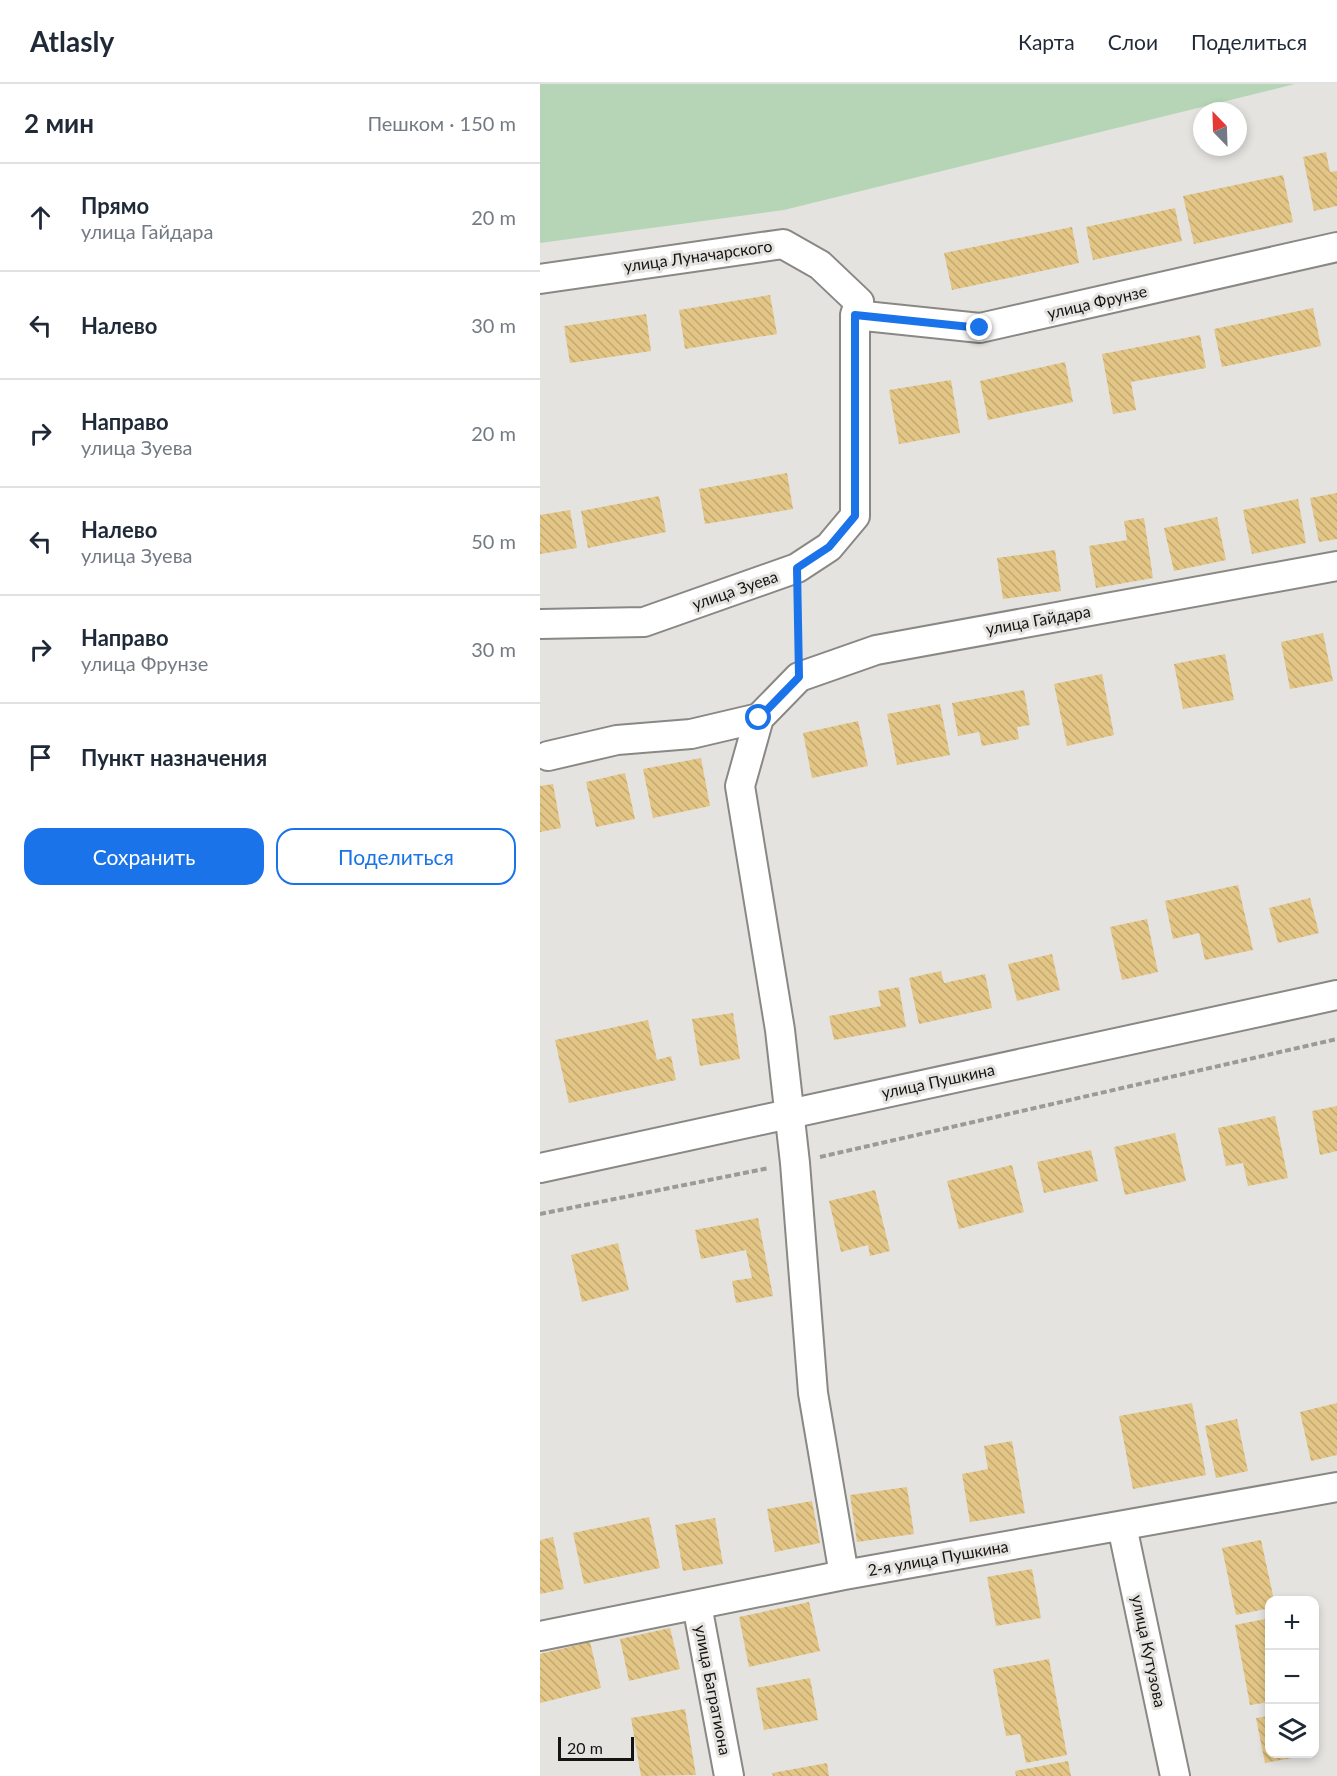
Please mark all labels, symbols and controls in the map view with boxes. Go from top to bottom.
text: Atlasly [30,24,114,58]
text: Карта [1018,29,1075,54]
text: Слои [1108,29,1158,54]
text: Поделиться [1191,29,1307,54]
north arrow [1193,102,1247,156]
text: 2 мин [24,107,94,139]
text: Пешком · 150 m [367,111,516,135]
text: Прямо [81,192,149,219]
icon: ahead [24,201,57,234]
text: 20 m [471,205,516,229]
text: улица Гайдара [81,219,213,243]
street label: улица Луначарского [623,236,773,275]
street label: улица Фрунзе [1045,281,1149,322]
icon: left [24,309,57,342]
text: Налево [81,312,157,339]
text: 30 m [471,313,516,337]
route end [966,314,992,340]
text: Направо [81,408,169,435]
icon: right [24,417,57,450]
text: 20 m [471,421,516,445]
text: улица Зуева [81,435,193,459]
text: Налево [81,516,157,543]
icon: left [24,525,57,558]
text: 50 m [471,529,516,553]
text: улица Зуева [81,543,193,567]
street label: улица Зуева [690,566,780,613]
street label: улица Гайдара [984,601,1092,638]
text: Направо [81,624,169,651]
icon: right [24,633,57,666]
text: 30 m [471,637,516,661]
text: улица Фрунзе [81,651,208,675]
route start [745,704,771,730]
icon: arrive [24,741,57,774]
text: Пункт назначения [81,744,267,771]
button: Сохранить [24,828,264,885]
button: Поделиться [276,828,516,885]
street label: улица Пушкина [880,1059,996,1102]
street label: 2-я улица Пушкина [866,1536,1010,1579]
street label: улица Кутузова [1128,1593,1171,1709]
map controls [1265,1596,1319,1758]
button: + [1265,1596,1319,1650]
street label: улица Багратиона [692,1623,735,1757]
button: − [1265,1650,1319,1704]
button: layers [1265,1704,1319,1758]
scale bar [558,1734,634,1762]
text: 20 m [567,1738,603,1757]

